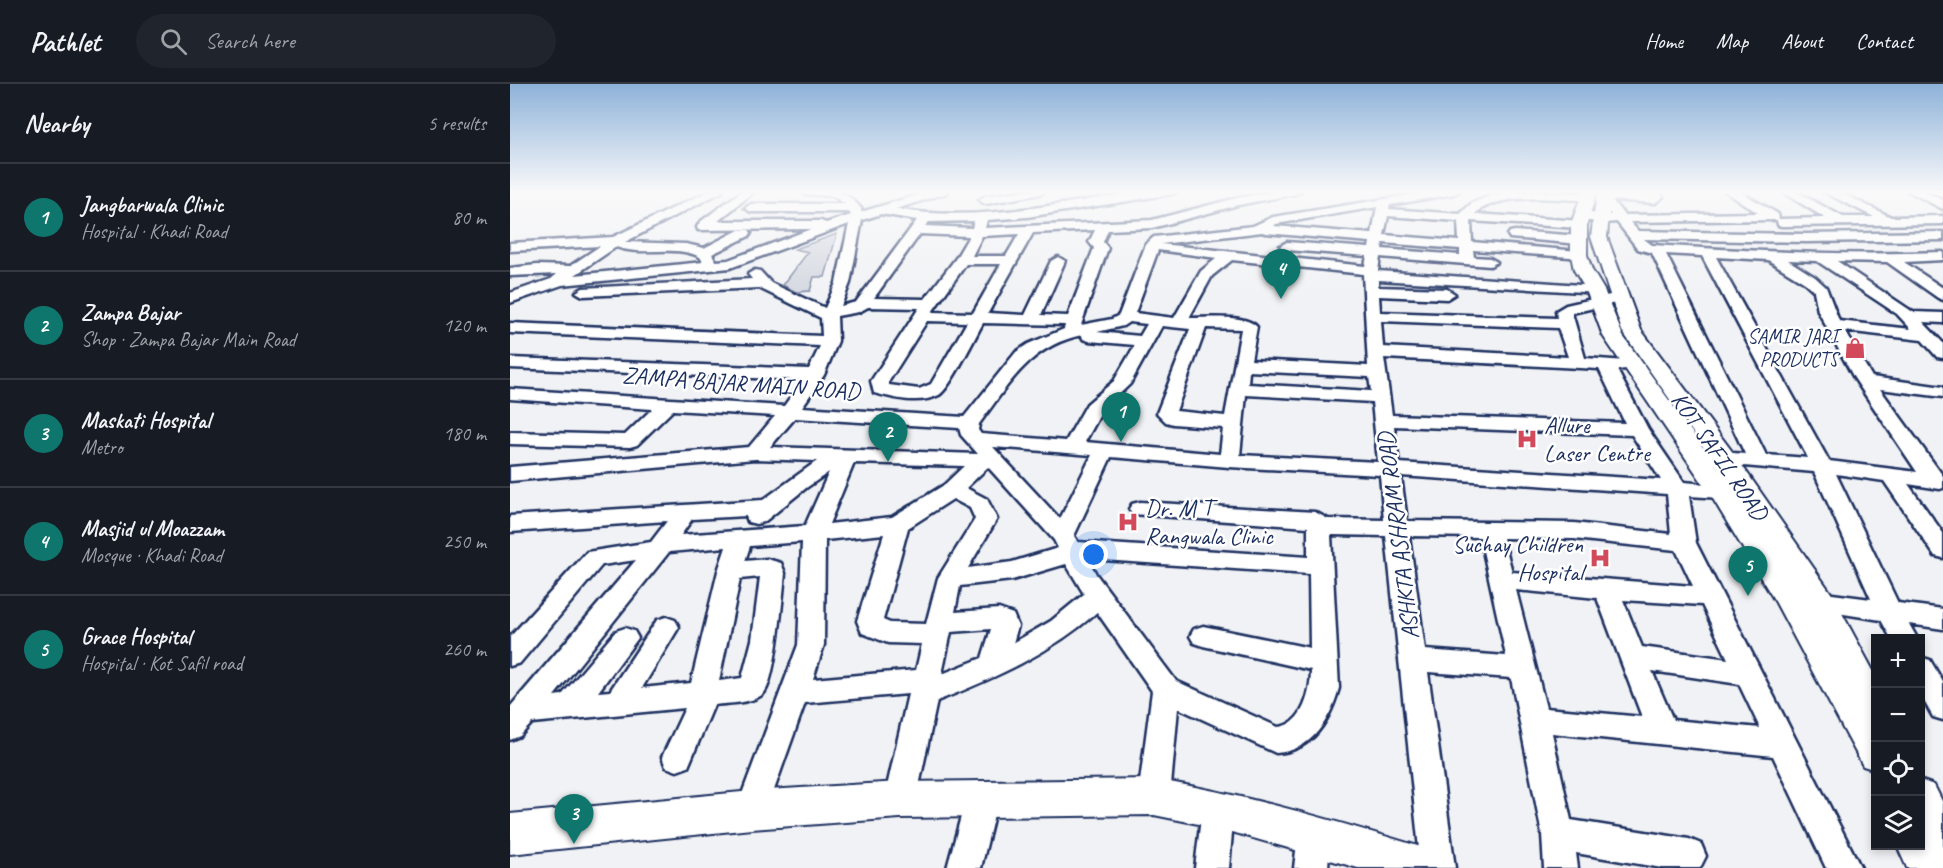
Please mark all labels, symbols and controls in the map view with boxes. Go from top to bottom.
search box [136,14,556,68]
text: Pathlet [30,24,100,59]
icon: search [157,25,190,58]
text: Search here [205,27,295,55]
text: Home [1645,28,1683,54]
text: Map [1716,28,1748,54]
text: About [1781,28,1823,54]
text: Contact [1856,28,1913,54]
text: Nearby [24,107,89,140]
text: 5 results [427,111,486,136]
text: Jangbarwala Clinic [81,191,224,219]
text: 1 [39,205,48,230]
text: 80 m [452,205,486,230]
text: Hospital · Khadi Road [81,219,227,244]
pin: 4 [1262,250,1300,299]
text: Zampa Bajar [81,299,180,327]
text: 2 [39,313,48,338]
text: 120 m [443,313,486,338]
place label: SAMIR JARI PRODUCTS [1747,324,1843,372]
text: Shop · Zampa Bajar Main Road [81,327,296,352]
shop icon: SAMIR JARI PRODUCTS [1843,336,1867,360]
street label: ZAMPA BAJAR MAIN ROAD [621,360,863,406]
street label: KOT SAFIL ROAD [1665,386,1776,528]
pin: 1 [1102,392,1140,442]
text: Maskati Hospital [81,407,210,435]
place label: Allure Laser Centre [1544,410,1652,468]
pin: 2 [868,412,908,462]
text: 3 [39,421,48,446]
text: 180 m [443,421,486,446]
hospital icon: Allure Laser Centre [1515,427,1539,451]
street label: ASHKTA ASHRAM ROAD [1370,429,1426,641]
text: Metro [81,435,123,460]
place label: Dr. M T Rangwala Clinic [1145,493,1274,551]
hospital icon: Dr. M T Rangwala Clinic [1116,510,1140,534]
text: Masjid ul Moazzam [81,515,224,543]
text: 4 [39,529,48,554]
text: 250 m [443,529,486,554]
place label: Suchay Children Hospital [1452,529,1587,587]
your location [1079,540,1108,569]
text: Mosque · Khadi Road [81,543,222,568]
hospital icon: Suchay Children Hospital [1588,546,1612,570]
pin: 5 [1728,546,1768,596]
text: Grace Hospital [81,623,191,651]
map controls [1871,634,1925,850]
button: + [1871,634,1925,688]
text: 5 [39,637,48,662]
text: 260 m [443,637,486,662]
text: Hospital · Kot Safil road [81,651,243,676]
button: − [1871,688,1925,742]
button: locate [1871,742,1925,796]
pin: 3 [554,794,594,844]
button: layers [1871,796,1925,850]

